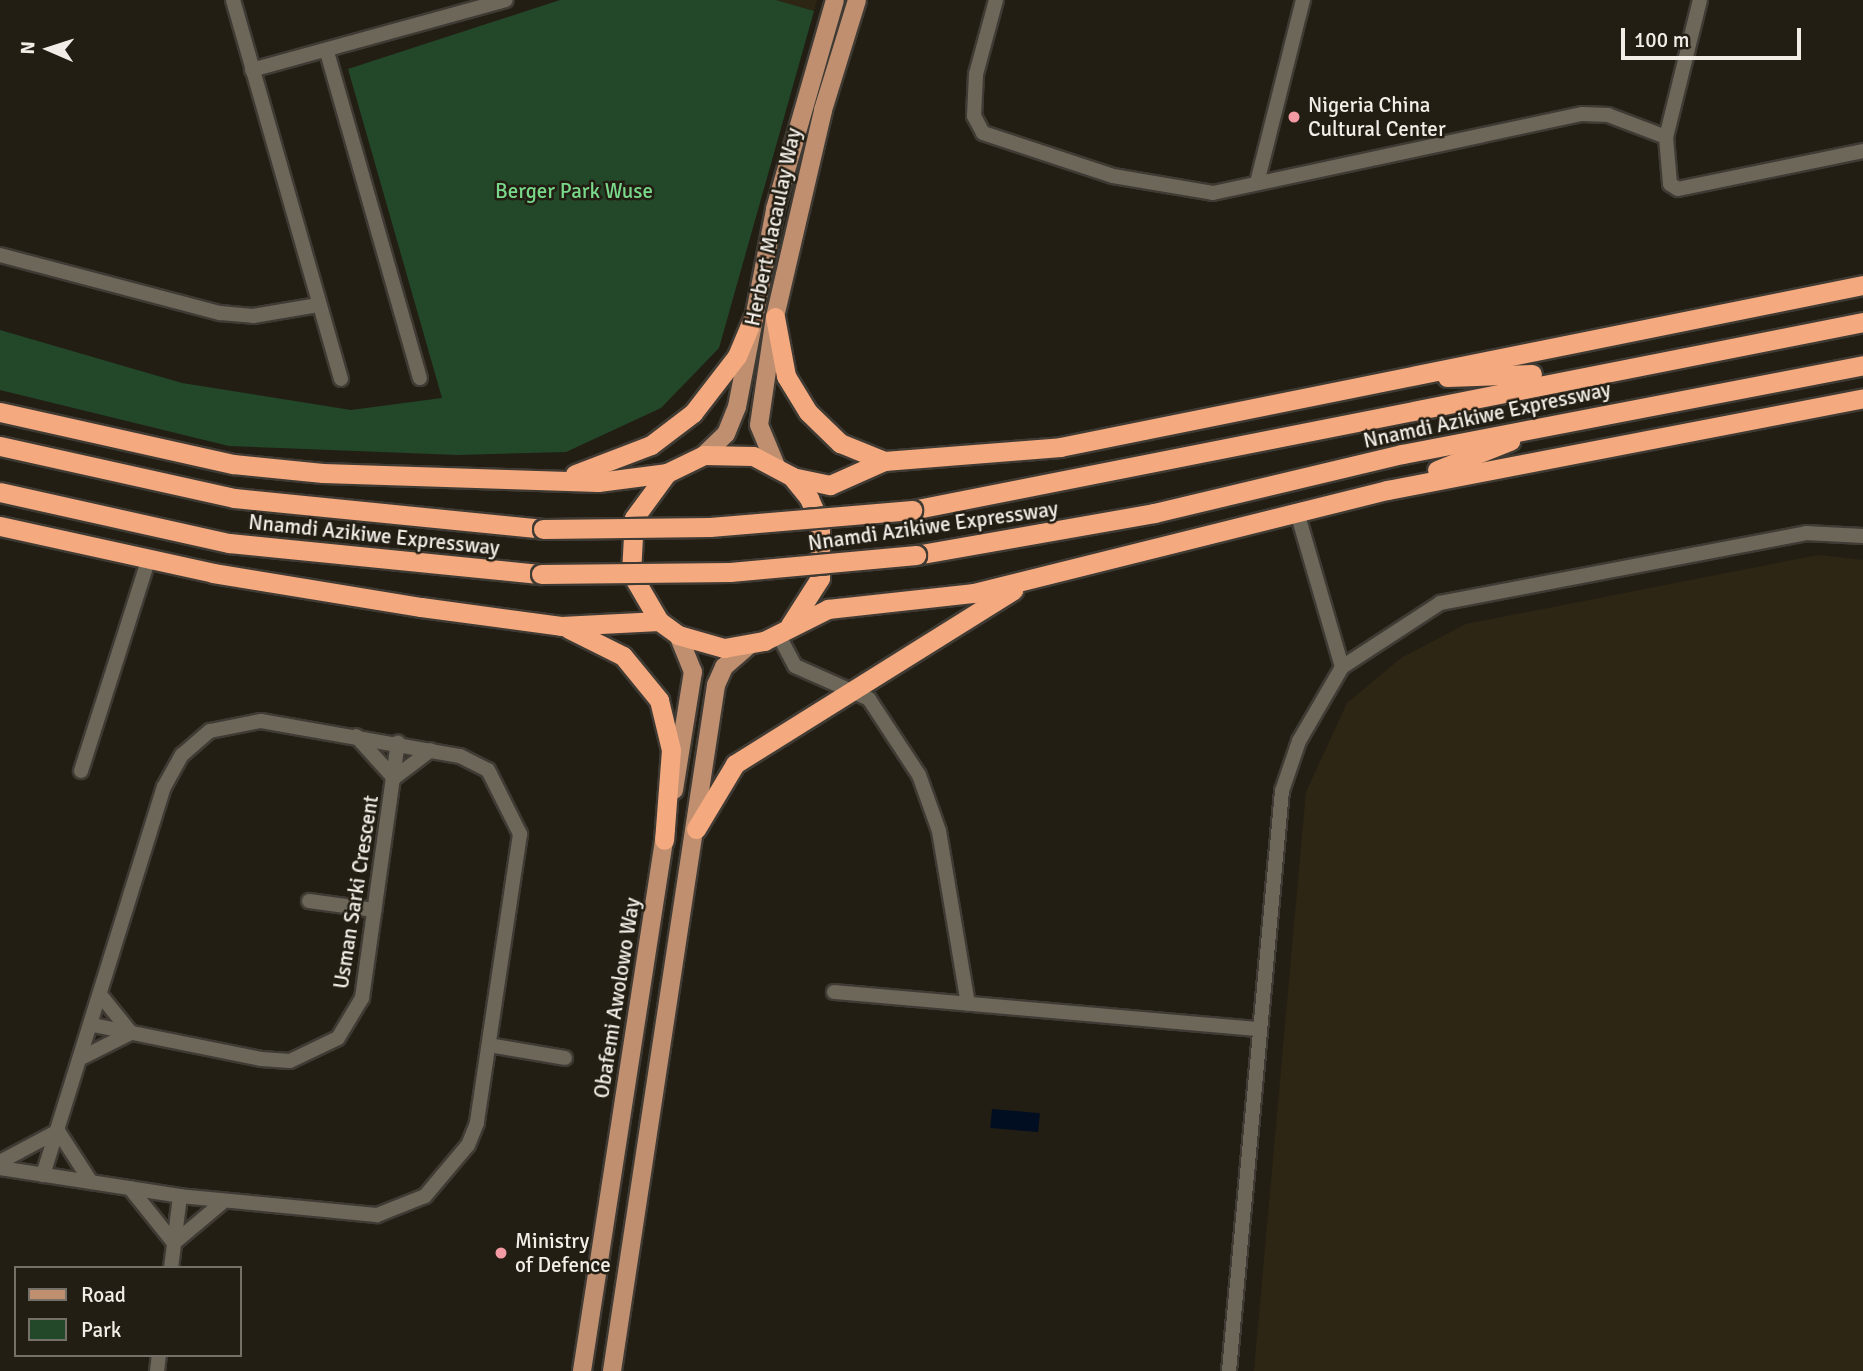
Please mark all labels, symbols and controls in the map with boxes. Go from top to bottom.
north arrow [14,14,84,84]
scale bar [1625,14,1805,58]
text: 100 m [1634,27,1689,53]
text: N [16,41,40,55]
place label: Nigeria China Cultural Center [1308,92,1446,142]
marker: Nigeria China Cultural Center [1286,109,1302,125]
street label: Herbert Macaulay Way [740,126,806,328]
park label: Berger Park Wuse [495,178,653,204]
street label: Nnamdi Azikiwe Expressway [1361,376,1613,454]
street label: Nnamdi Azikiwe Expressway [806,496,1060,556]
street label: Nnamdi Azikiwe Expressway [247,509,501,561]
street label: Usman Sarki Crescent [328,793,384,991]
street label: Obafemi Awolowo Way [589,896,645,1100]
place label: Ministry of Defence [515,1228,611,1278]
marker: Ministry of Defence [493,1245,509,1261]
legend [14,1266,242,1357]
text: Road [81,1282,126,1308]
text: Park [81,1317,121,1343]

